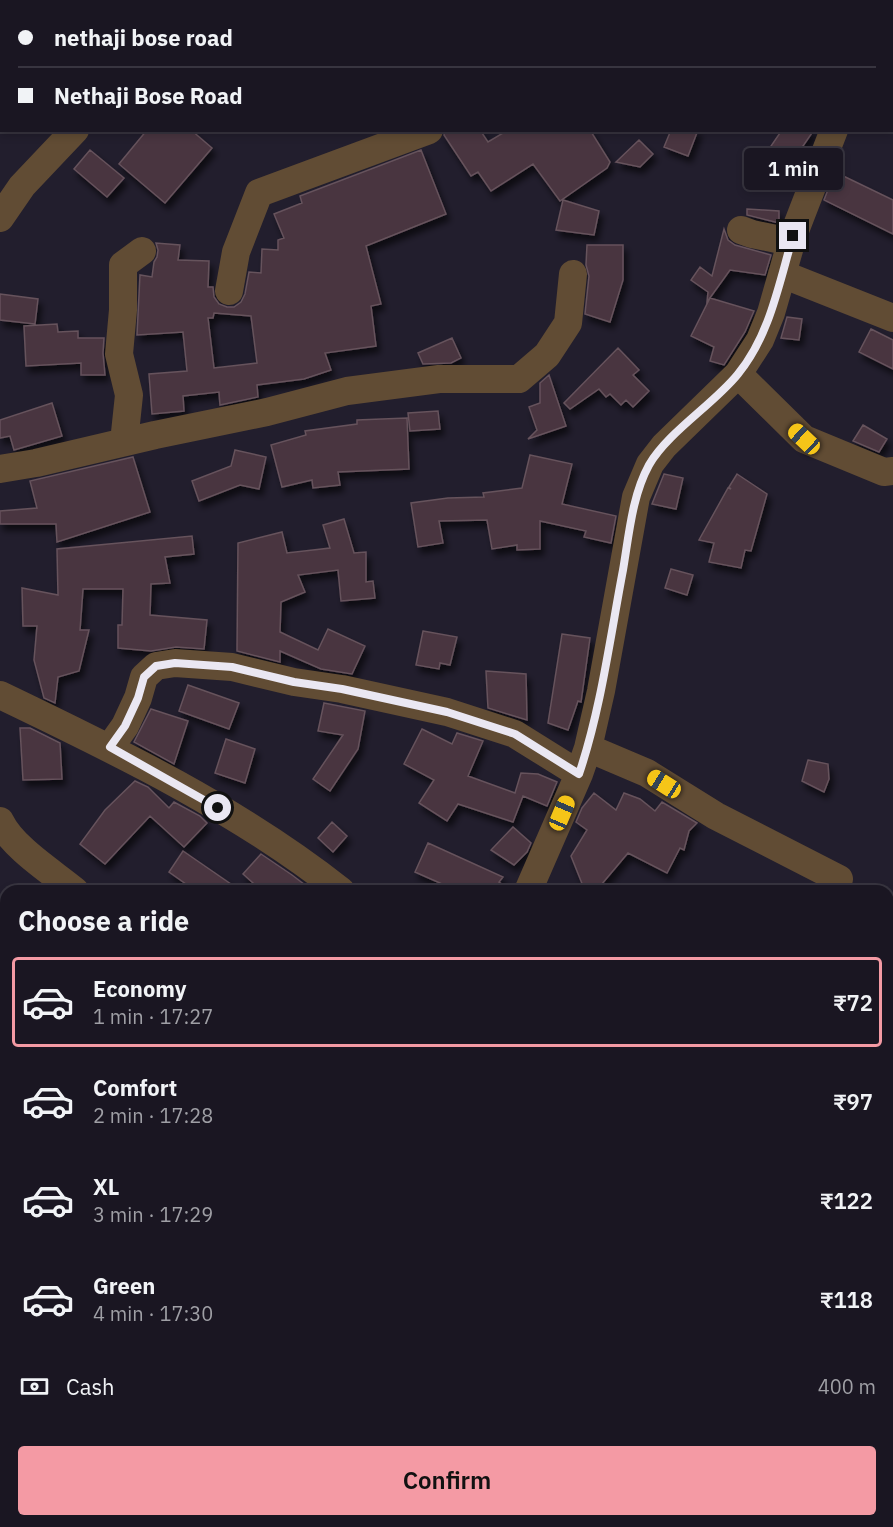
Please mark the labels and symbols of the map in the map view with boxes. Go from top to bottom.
callout: 1 min [744,149,842,191]
route end [779,222,806,249]
car [785,420,823,458]
car [644,767,684,801]
car [547,793,577,833]
route start [204,794,231,821]

